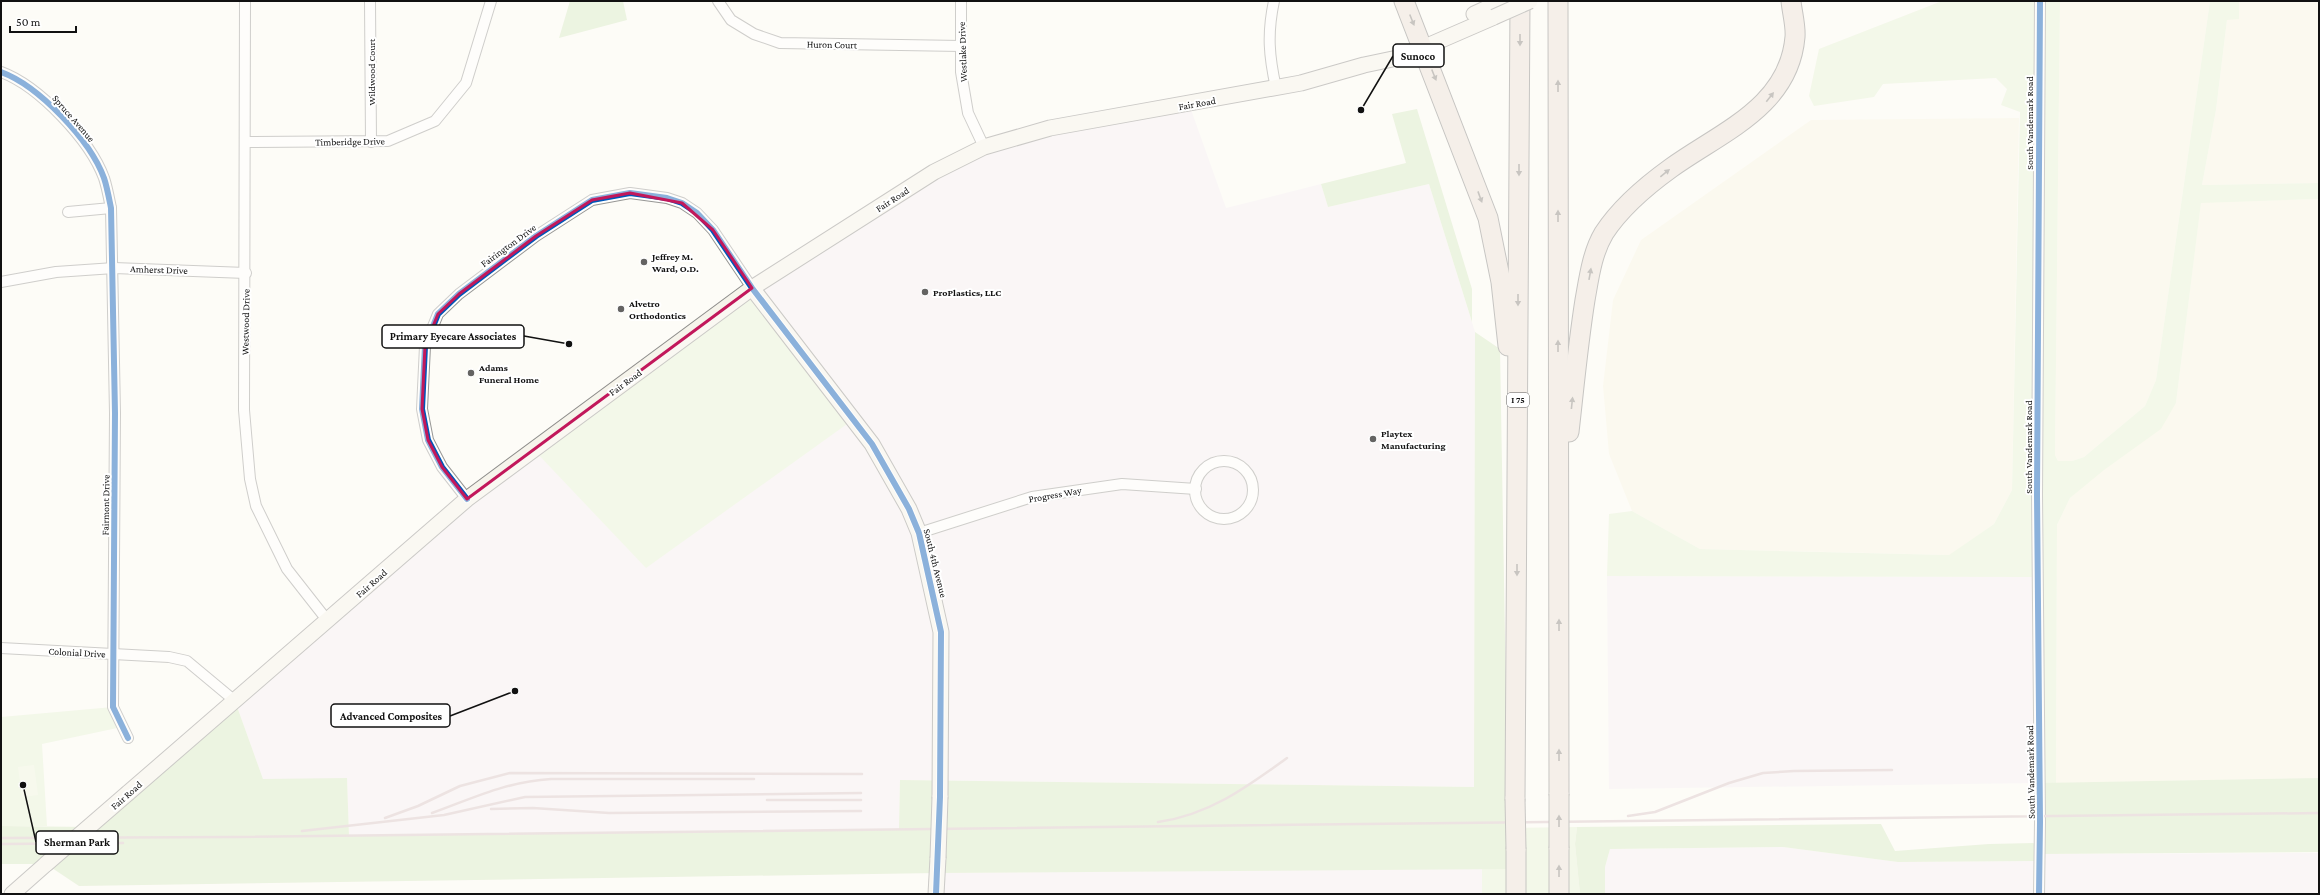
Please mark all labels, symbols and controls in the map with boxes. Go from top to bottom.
scale bar [10,8,76,34]
text: 50 m [16,15,41,29]
one-way arrow [1409,15,1415,26]
street label: Westlake Drive [956,21,969,82]
one-way arrow [1517,34,1523,47]
street label: Wildwood Court [366,38,377,105]
street label: Huron Court [807,39,858,50]
callout: Sunoco [1393,44,1444,67]
text: Sunoco [1401,50,1435,62]
one-way arrow [1432,70,1438,82]
street label: South Vandemark Road [2024,76,2035,170]
one-way arrow [1555,79,1561,92]
one-way arrow [1766,91,1775,102]
street label: Spruce Avenue [50,93,97,145]
street label: Fair Road [1178,95,1217,112]
street label: Timberidge Drive [315,135,386,148]
one-way arrow [1516,164,1522,177]
one-way arrow [1660,168,1671,177]
street label: Fair Road [873,184,912,214]
one-way arrow [1477,192,1483,204]
one-way arrow [1555,209,1561,222]
street label: Fairington Drive [479,221,539,269]
place label: Jeffrey M. Ward, O.D. [651,251,699,274]
marker: Jeffrey M. Ward, O.D. [639,257,649,267]
street label: Amherst Drive [130,263,189,276]
one-way arrow [1587,268,1593,280]
marker: ProPlastics, LLC [920,287,930,297]
place label: ProPlastics, LLC [933,287,1001,298]
street label: Westwood Drive [239,288,252,355]
one-way arrow [1515,294,1521,307]
place label: Alvetro Orthodontics [628,298,686,321]
marker: Alvetro Orthodontics [616,304,626,314]
callout: Primary Eyecare Associates [382,325,524,348]
text: Primary Eyecare Associates [390,330,517,342]
one-way arrow [1555,339,1561,352]
place label: Adams Funeral Home [478,362,539,385]
street label: Fair Road [607,366,644,398]
marker: Adams Funeral Home [466,368,476,378]
road number: I 75 [1507,393,1529,407]
one-way arrow [1569,397,1575,409]
street label: South Vandemark Road [2023,400,2034,494]
place label: Playtex Manufacturing [1381,428,1446,451]
marker: Playtex Manufacturing [1368,434,1378,444]
street label: Fairmont Drive [99,474,112,536]
street label: Progress Way [1028,484,1083,505]
street label: South 4th Avenue [922,528,950,599]
one-way arrow [1514,564,1520,577]
street label: Fair Road [354,566,390,600]
one-way arrow [1556,618,1562,631]
street label: Colonial Drive [48,646,106,660]
callout: Advanced Composites [331,704,450,727]
text: Advanced Composites [339,710,443,722]
street label: South Vandemark Road [2024,724,2037,819]
one-way arrow [1556,748,1562,761]
street label: Fair Road [109,778,145,812]
one-way arrow [1556,814,1562,827]
callout: Sherman Park [36,831,118,854]
text: Sherman Park [44,836,111,848]
one-way arrow [1556,864,1562,877]

